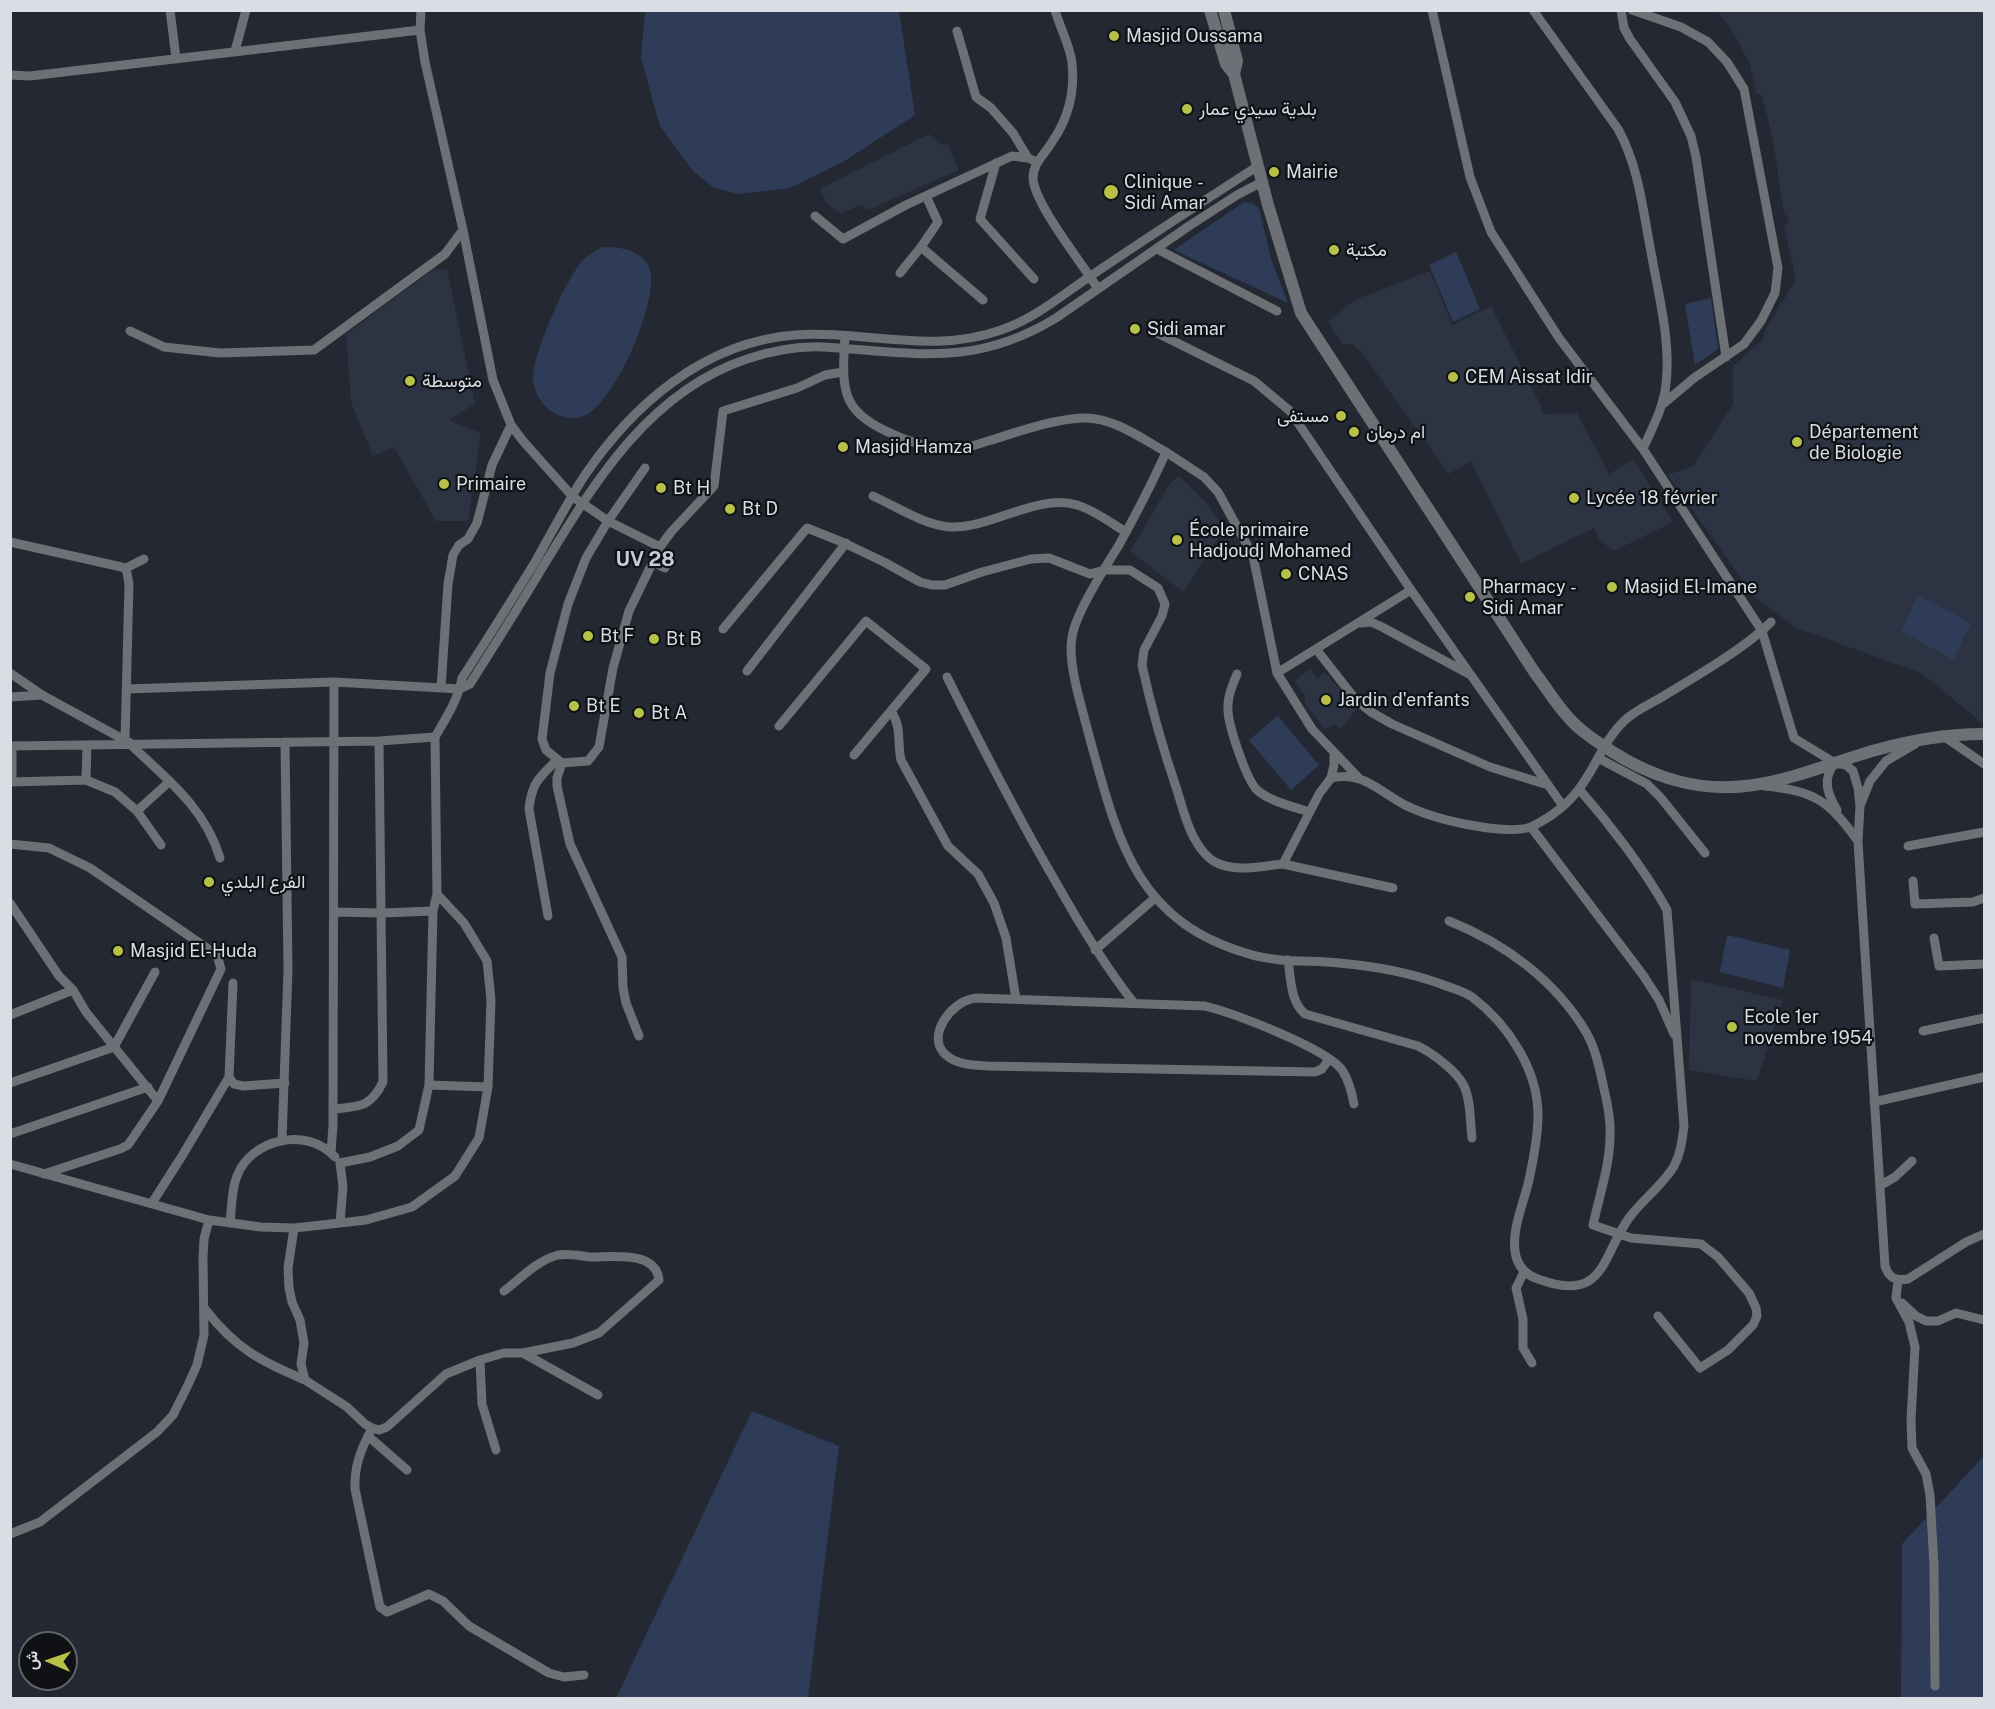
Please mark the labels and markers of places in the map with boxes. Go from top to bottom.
place label: Masjid Oussama [1126,25,1263,47]
marker: Masjid Oussama [1107,29,1121,43]
place label: بلدية سيدي عمار [1199,98,1317,120]
marker: بلدية سيدي عمار [1180,102,1194,116]
place label: Mairie [1286,161,1338,183]
marker: Mairie [1267,165,1281,179]
place label: Clinique - Sidi Amar [1124,171,1206,213]
marker: Clinique - Sidi Amar [1102,183,1120,201]
place label: مكتبة [1346,239,1387,261]
marker: مكتبة [1327,243,1341,257]
place label: Sidi amar [1147,318,1226,340]
marker: Sidi amar [1128,322,1142,336]
place label: CEM Aissat Idir [1465,366,1593,388]
place label: متوسطة [422,370,482,392]
marker: CEM Aissat Idir [1446,370,1460,384]
marker: متوسطة [403,374,417,388]
place label: مستفى [1277,405,1329,427]
marker: مستفى [1334,409,1348,423]
place label: ام درمان [1366,421,1425,443]
place label: Département de Biologie [1809,421,1919,464]
marker: ام درمان [1347,425,1361,439]
marker: Département de Biologie [1790,435,1804,449]
place label: Masjid Hamza [855,436,972,458]
marker: Masjid Hamza [836,440,850,454]
place label: Primaire [456,473,526,495]
marker: Primaire [437,477,451,491]
place label: Bt H [673,477,710,499]
marker: Bt H [654,481,668,495]
place label: Lycée 18 février [1586,487,1718,509]
marker: Lycée 18 février [1567,491,1581,505]
place label: Bt D [742,498,778,520]
marker: Bt D [723,502,737,516]
place label: École primaire Hadjoudj Mohamed [1189,519,1351,562]
marker: École primaire Hadjoudj Mohamed [1170,533,1184,547]
place label: CNAS [1298,563,1349,585]
marker: CNAS [1279,567,1293,581]
place label: Pharmacy - Sidi Amar [1482,576,1577,618]
place label: Masjid El-Imane [1624,576,1757,598]
marker: Masjid El-Imane [1605,580,1619,594]
marker: Pharmacy - Sidi Amar [1463,590,1477,604]
place label: Bt F [600,625,634,647]
place label: Bt B [666,628,702,650]
marker: Bt F [581,629,595,643]
marker: Bt B [647,632,661,646]
place label: Jardin d'enfants [1338,689,1469,711]
marker: Jardin d'enfants [1319,693,1333,707]
place label: Bt E [586,695,621,717]
marker: Bt E [567,699,581,713]
place label: Bt A [651,702,687,724]
marker: Bt A [632,706,646,720]
place label: الفرع البلدي [221,871,305,893]
marker: الفرع البلدي [202,875,216,889]
place label: Masjid El-Huda [130,940,257,962]
marker: Masjid El-Huda [111,944,125,958]
place label: Ecole 1er novembre 1954 [1744,1006,1873,1048]
marker: Ecole 1er novembre 1954 [1725,1020,1739,1034]

